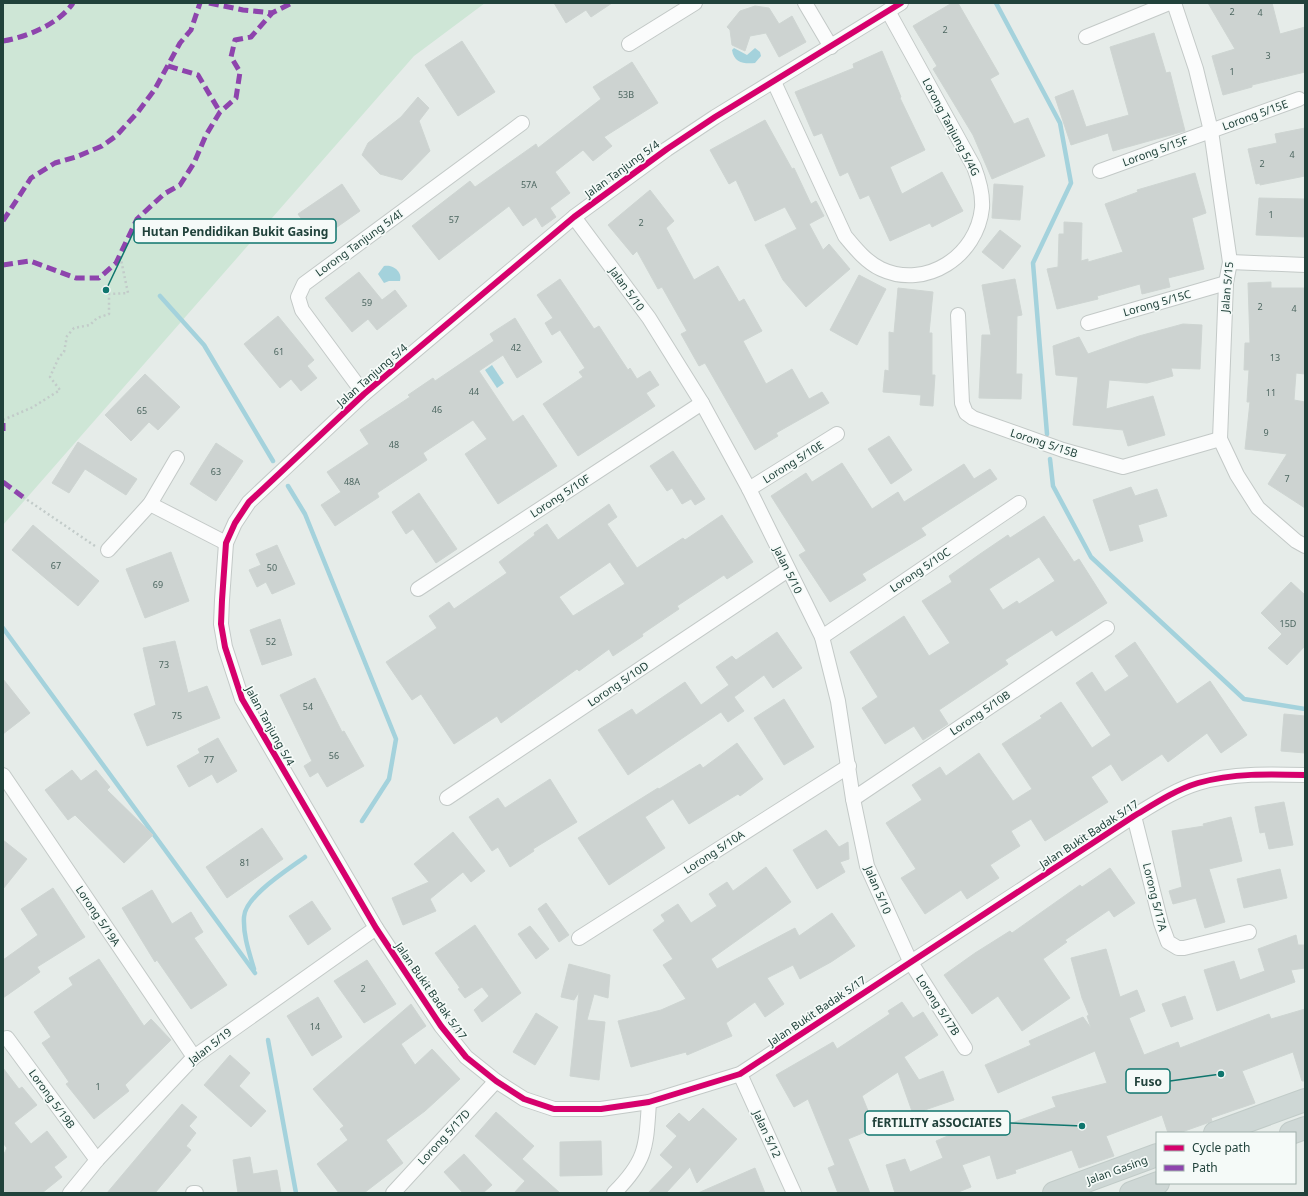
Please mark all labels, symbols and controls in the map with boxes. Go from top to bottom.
house number: 2 [1229,5,1235,18]
house number: 4 [1257,6,1263,19]
house number: 2 [942,23,948,36]
house number: 3 [1265,49,1271,62]
house number: 1 [1229,65,1235,78]
street label: Lorong Tanjung 5/4G [919,75,984,178]
house number: 53B [618,88,634,101]
street label: Lorong 5/15E [1220,96,1290,133]
street label: Lorong 5/15F [1120,132,1190,169]
street label: Jalan Tanjung 5/4 [581,136,663,201]
house number: 4 [1289,148,1295,161]
house number: 2 [1259,157,1265,170]
house number: 57A [521,178,537,191]
street label: Lorong Tanjung 5/4I [312,206,406,279]
house number: 1 [1268,208,1274,221]
house number: 57 [449,213,459,226]
house number: 2 [638,216,644,229]
callout: Hutan Pendidikan Bukit Gasing [134,219,336,243]
text: Hutan Pendidikan Bukit Gasing [142,223,328,240]
street label: Jalan 5/15 [1217,261,1236,314]
street label: Jalan 5/10 [606,263,648,314]
street label: Lorong 5/15C [1121,286,1192,319]
house number: 59 [362,296,372,309]
house number: 2 [1257,300,1263,313]
house number: 4 [1291,302,1297,315]
street label: Jalan Tanjung 5/4 [332,339,411,410]
house number: 42 [511,341,521,354]
house number: 61 [274,345,284,358]
house number: 13 [1270,351,1280,364]
house number: 44 [469,385,479,398]
house number: 11 [1266,386,1276,399]
house number: 46 [432,403,442,416]
house number: 65 [137,404,147,417]
street label: Lorong 5/15B [1009,425,1080,460]
house number: 9 [1263,426,1269,439]
street label: Lorong 5/10E [760,437,826,486]
house number: 48 [389,438,399,451]
house number: 63 [211,465,221,478]
street label: Lorong 5/10F [527,470,593,521]
house number: 7 [1284,472,1290,485]
house number: 48A [344,475,360,488]
street label: Jalan 5/10 [770,543,806,596]
street label: Lorong 5/10C [887,544,953,595]
house number: 67 [51,559,61,572]
house number: 50 [267,561,277,574]
house number: 69 [153,578,163,591]
house number: 15D [1280,617,1297,630]
house number: 52 [266,635,276,648]
house number: 73 [159,658,169,671]
street label: Lorong 5/10D [584,658,651,710]
street label: Jalan Tanjung 5/4 [242,682,299,769]
street label: Lorong 5/10B [947,687,1013,738]
house number: 54 [303,700,313,713]
house number: 75 [172,709,182,722]
house number: 56 [329,749,339,762]
house number: 77 [204,753,214,766]
street label: Jalan Bukit Badak 5/17 [1035,796,1141,872]
street label: Lorong 5/10A [680,826,748,877]
house number: 81 [240,856,250,869]
street label: Lorong 5/17A [1140,861,1171,934]
street label: Jalan 5/10 [861,863,895,916]
street label: Lorong 5/19A [73,883,125,950]
street label: Jalan Bukit Badak 5/17 [392,938,471,1042]
street label: Lorong 5/17B [913,971,964,1038]
street label: Jalan Bukit Badak 5/17 [764,972,869,1050]
house number: 2 [360,982,366,995]
house number: 14 [310,1020,320,1033]
street label: Jalan 5/19 [184,1024,234,1068]
street label: Lorong 5/19B [26,1066,79,1131]
callout: Fuso [1126,1069,1170,1093]
text: Fuso [1134,1073,1162,1090]
house number: 1 [95,1080,101,1093]
street label: Lorong 5/17D [414,1106,473,1168]
street label: Jalan 5/12 [749,1107,785,1160]
callout: fERTILITY aSSOCIATES [865,1111,1010,1135]
text: fERTILITY aSSOCIATES [872,1114,1002,1131]
legend [1156,1132,1296,1184]
text: Cycle path [1192,1139,1250,1156]
street label: Jalan Gasing [1083,1152,1149,1188]
text: Path [1192,1159,1218,1176]

